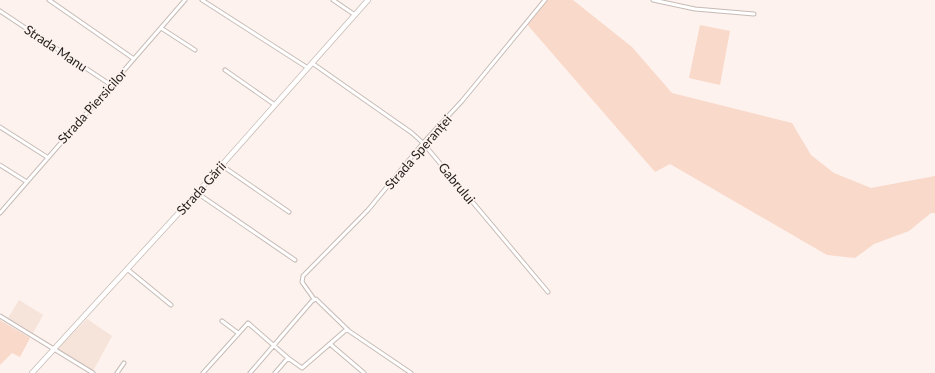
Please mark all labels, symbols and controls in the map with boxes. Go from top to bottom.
street label: Strada Manu [22,21,90,75]
street label: Strada Piersicilor [54,65,130,147]
street label: Strada Speranței [381,111,455,193]
street label: Strada Gării [173,158,229,218]
street label: Gabrului [435,159,479,207]

